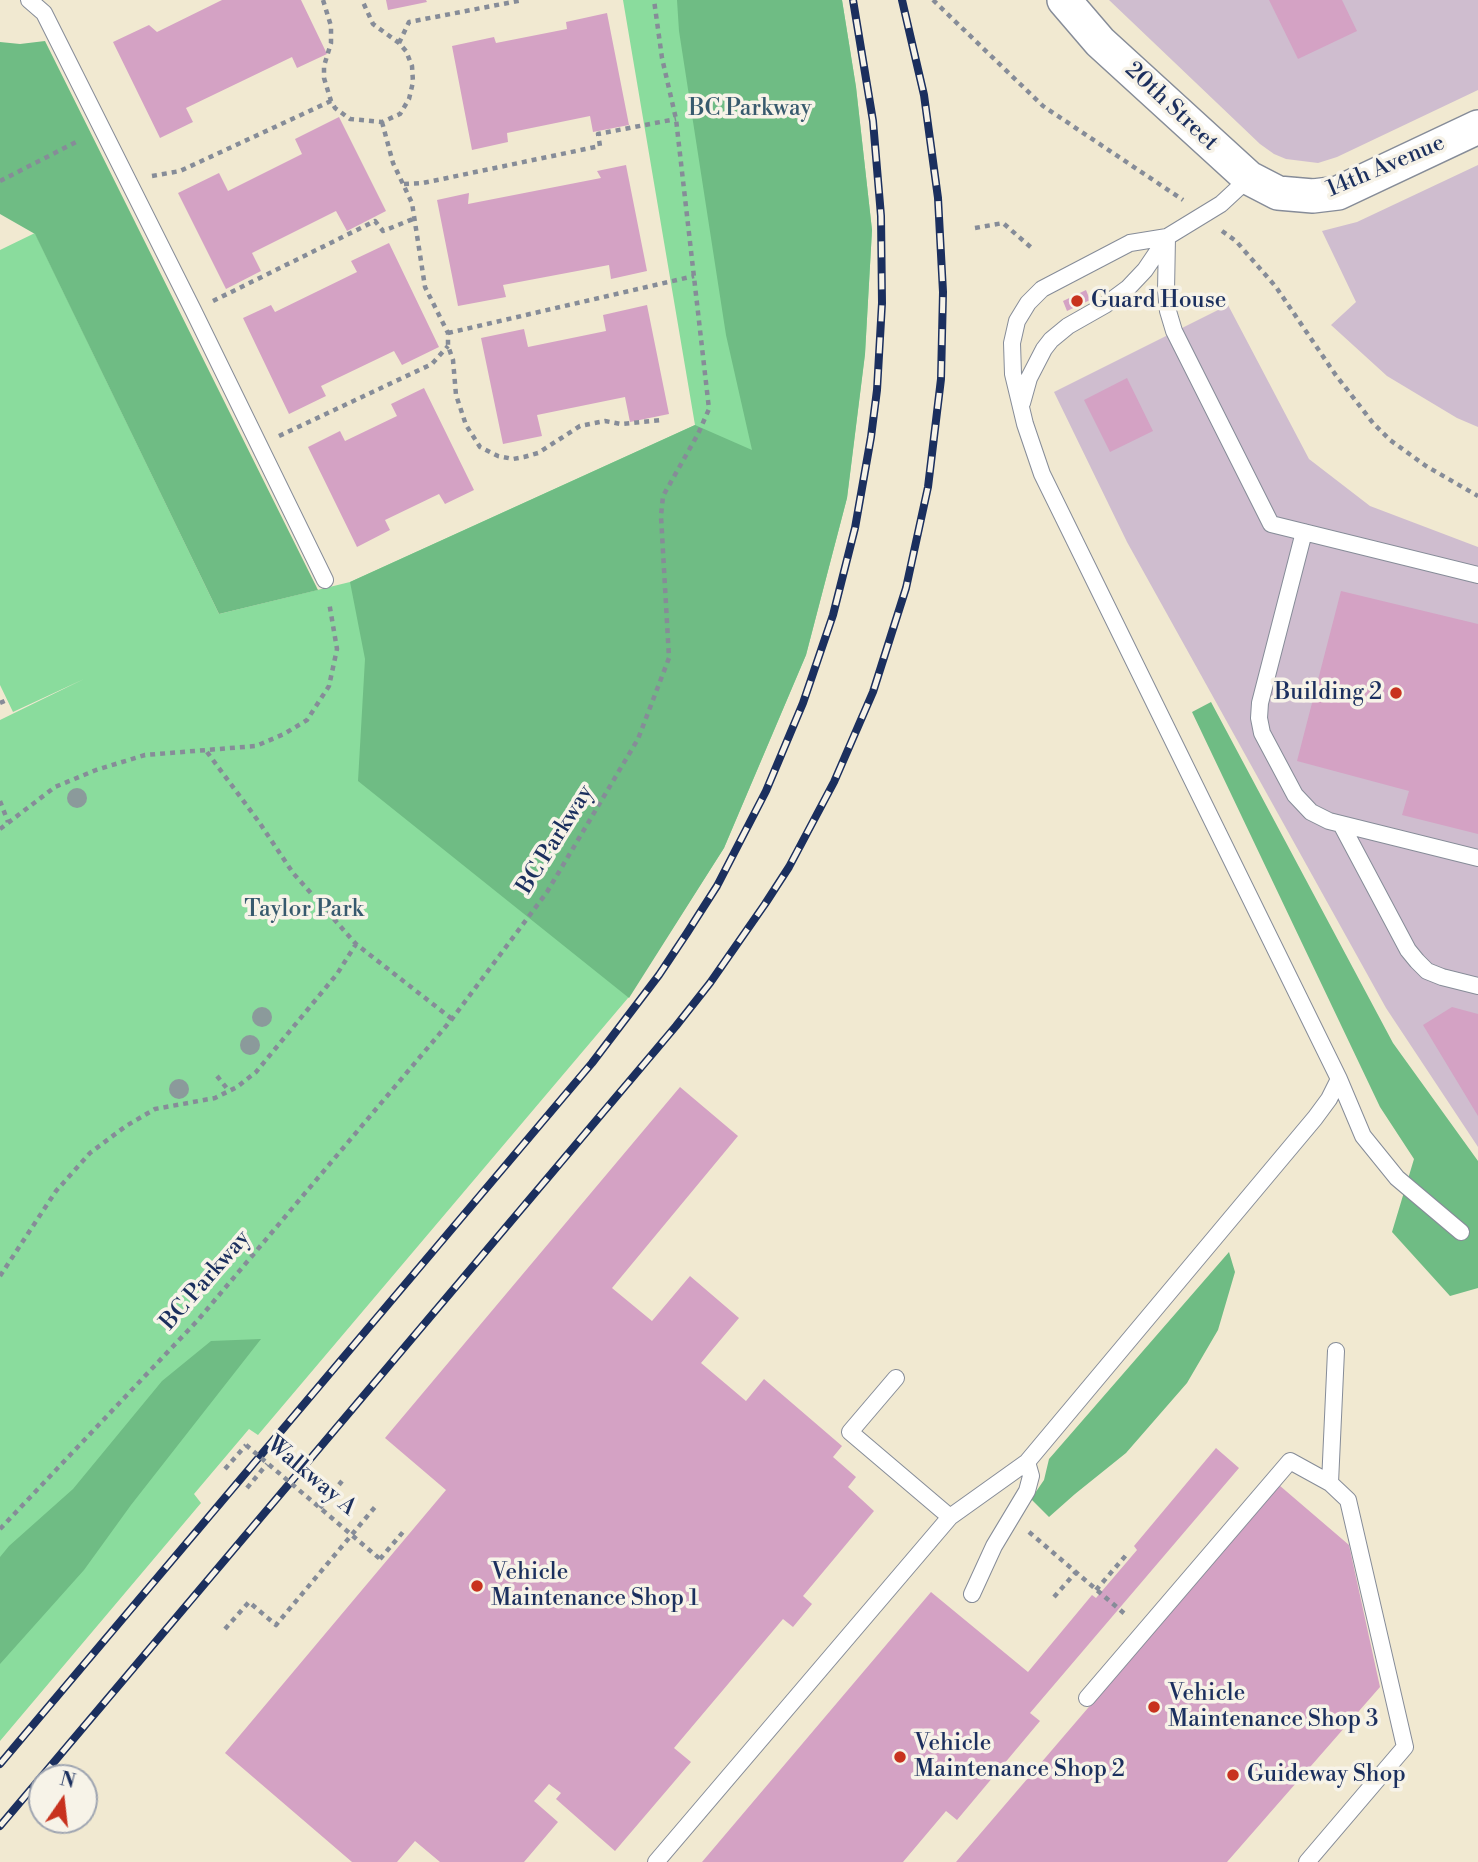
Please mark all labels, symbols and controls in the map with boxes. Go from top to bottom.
street label: 20th Street [1119,57,1223,157]
park label: BC Parkway [688,95,812,123]
street label: 14th Avenue [1323,130,1449,204]
place label: Guard House [1091,287,1226,315]
marker: Guard House [1069,293,1085,309]
place label: Building 2 [1274,679,1382,707]
marker: Building 2 [1388,685,1404,701]
street label: BC Parkway [512,780,600,900]
park label: Taylor Park [244,896,364,924]
street label: BC Parkway [155,1225,257,1337]
street label: Walkway A [260,1431,362,1523]
place label: Vehicle Maintenance Shop 1 [491,1559,699,1613]
marker: Vehicle Maintenance Shop 1 [469,1578,485,1594]
place label: Vehicle Maintenance Shop 3 [1168,1680,1378,1734]
marker: Vehicle Maintenance Shop 3 [1146,1699,1162,1715]
place label: Vehicle Maintenance Shop 2 [914,1730,1125,1784]
marker: Vehicle Maintenance Shop 2 [892,1749,908,1765]
place label: Guideway Shop [1247,1761,1406,1789]
north arrow [28,1764,98,1834]
text: N [57,1767,78,1794]
marker: Guideway Shop [1225,1767,1241,1783]

